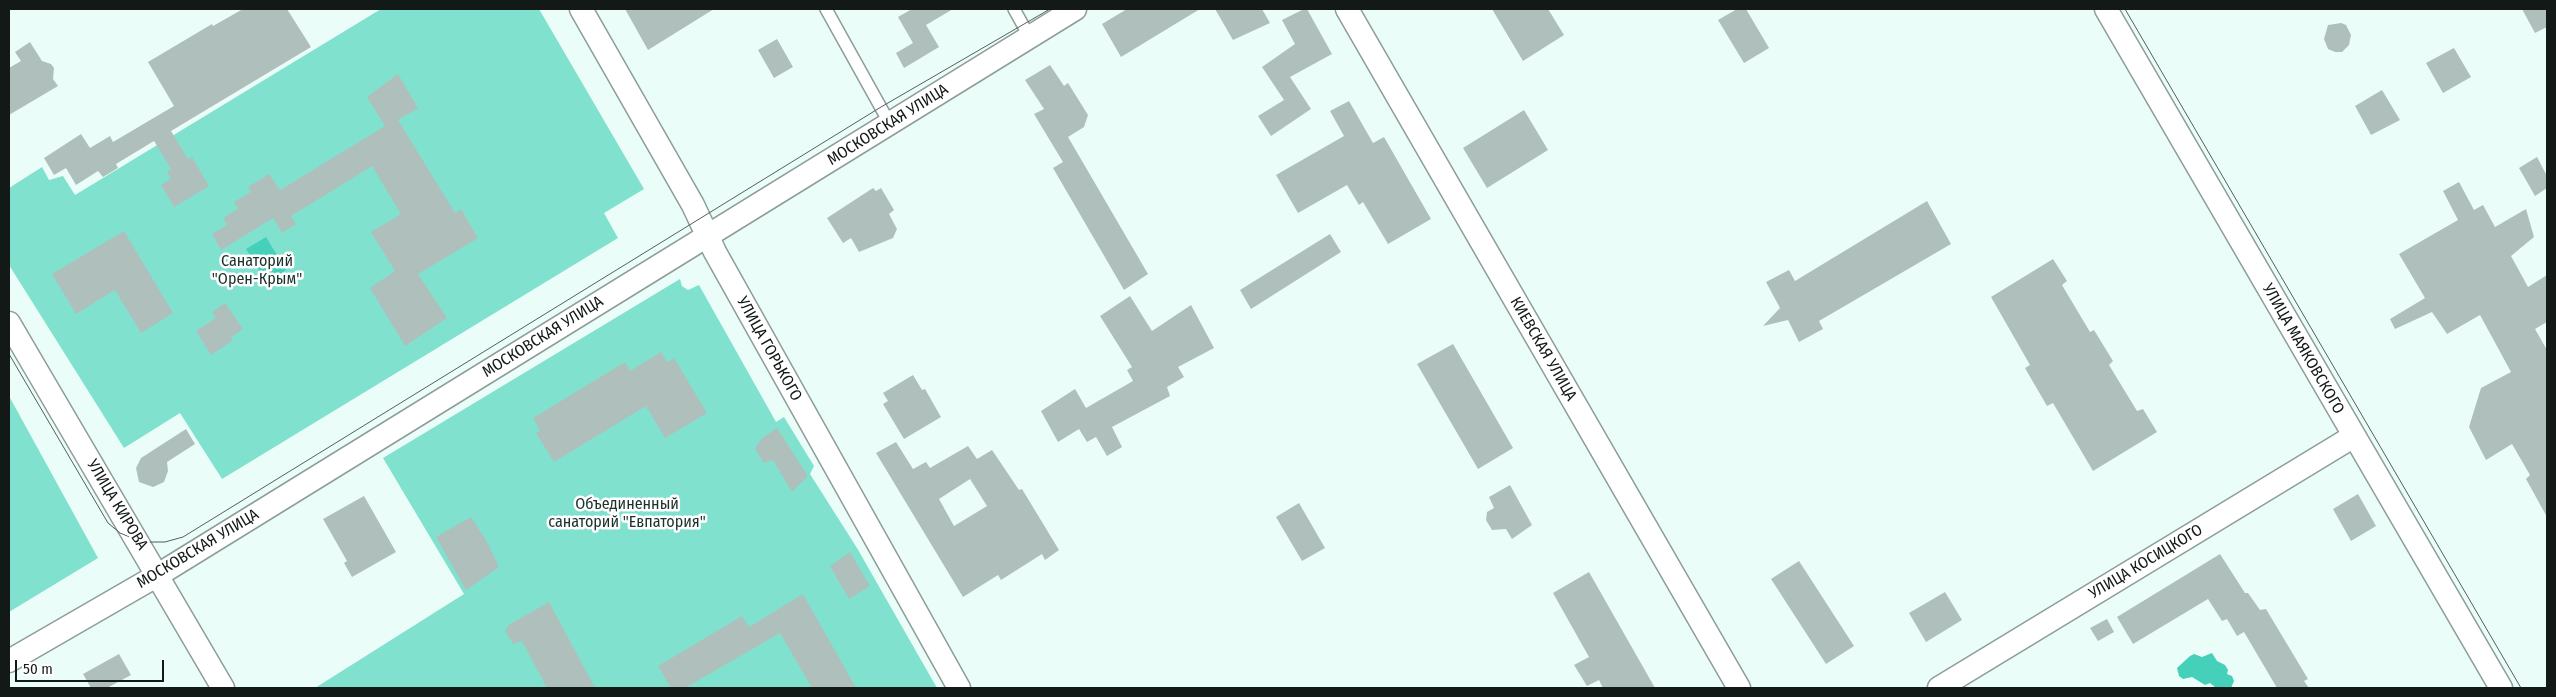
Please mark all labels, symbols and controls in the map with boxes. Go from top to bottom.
street label: МОСКОВСКАЯ УЛИЦА [824,80,952,170]
park label: Санаторий "Орен-Крым" [212,252,302,290]
street label: УЛИЦА МАЯКОВСКОГО [2258,281,2348,417]
street label: МОСКОВСКАЯ УЛИЦА [479,292,607,382]
street label: УЛИЦА ГОРЬКОГО [732,293,806,405]
street label: КИЕВСКАЯ УЛИЦА [1505,294,1581,404]
street label: УЛИЦА КИРОВА [82,456,152,554]
park label: Объединенный санаторий "Евпатория" [548,495,706,533]
street label: МОСКОВСКАЯ УЛИЦА [134,505,262,593]
street label: УЛИЦА КОСИЦКОГО [2086,521,2206,603]
scale bar [18,650,166,682]
text: 50 m [23,660,53,678]

